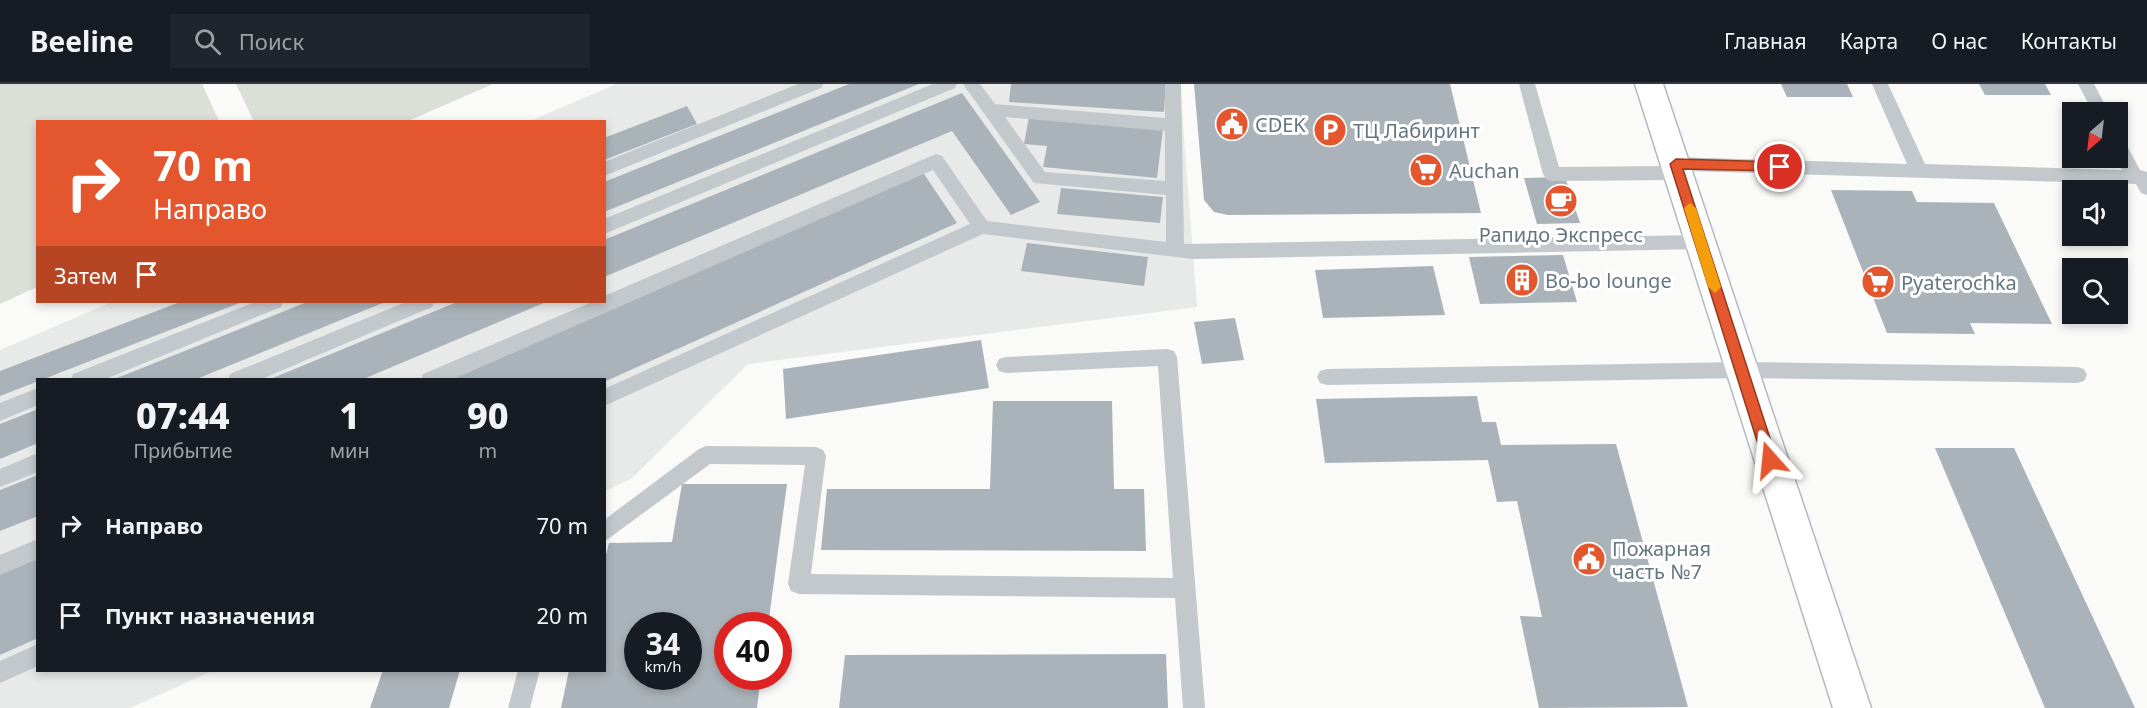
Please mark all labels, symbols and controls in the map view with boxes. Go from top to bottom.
search box [170,14,590,68]
text: Beeline [30,22,134,60]
icon: search [191,25,224,58]
text: Поиск [239,26,304,56]
text: Главная [1724,27,1807,55]
text: Карта [1840,27,1898,55]
text: О нас [1931,27,1988,55]
text: Контакты [2021,27,2117,55]
north arrow [2062,102,2128,168]
map controls [2062,102,2128,324]
public building icon: CDEK [1214,106,1250,142]
place label: CDEK [1255,111,1306,138]
parking icon: ТЦ Лабиринт [1312,112,1348,148]
place label: ТЦ Лабиринт [1353,117,1480,144]
text: 70 m [153,136,253,193]
pin [1754,141,1805,192]
icon: right [54,144,132,222]
icon: arrive [1763,150,1796,183]
supermarket icon: Auchan [1408,152,1444,188]
place label: Auchan [1449,157,1520,184]
button: sound [2062,180,2128,246]
cafe icon: Рапидо Экспресс [1543,183,1579,219]
text: Направо [153,190,267,227]
place label: Рапидо Экспресс [1479,221,1643,248]
icon: arrive [130,258,163,291]
button: search [2062,258,2128,324]
text: Затем [54,260,118,290]
building icon: Bo-bo lounge [1504,262,1540,298]
supermarket icon: Pyaterochka [1860,264,1896,300]
place label: Bo-bo lounge [1545,267,1672,294]
place label: Pyaterochka [1901,269,2017,296]
text: 07:44 [136,391,230,440]
text: 1 [339,391,360,440]
text: 90 [467,391,509,440]
position arrow [1738,428,1802,492]
text: Прибытие [133,437,232,464]
text: мин [330,437,370,464]
text: m [479,437,497,464]
icon: right [54,509,87,542]
text: Направо [105,510,203,540]
text: 70 m [537,510,588,540]
place label: Пожарная часть №7 [1612,535,1711,585]
public building icon: Пожарная часть №7 [1571,541,1607,577]
icon: arrive [54,599,87,632]
text: Пункт назначения [105,600,315,630]
text: 20 m [537,600,588,630]
speed limit sign: 40 [714,612,792,690]
text: 34 [646,623,680,664]
text: km/h [645,656,681,676]

